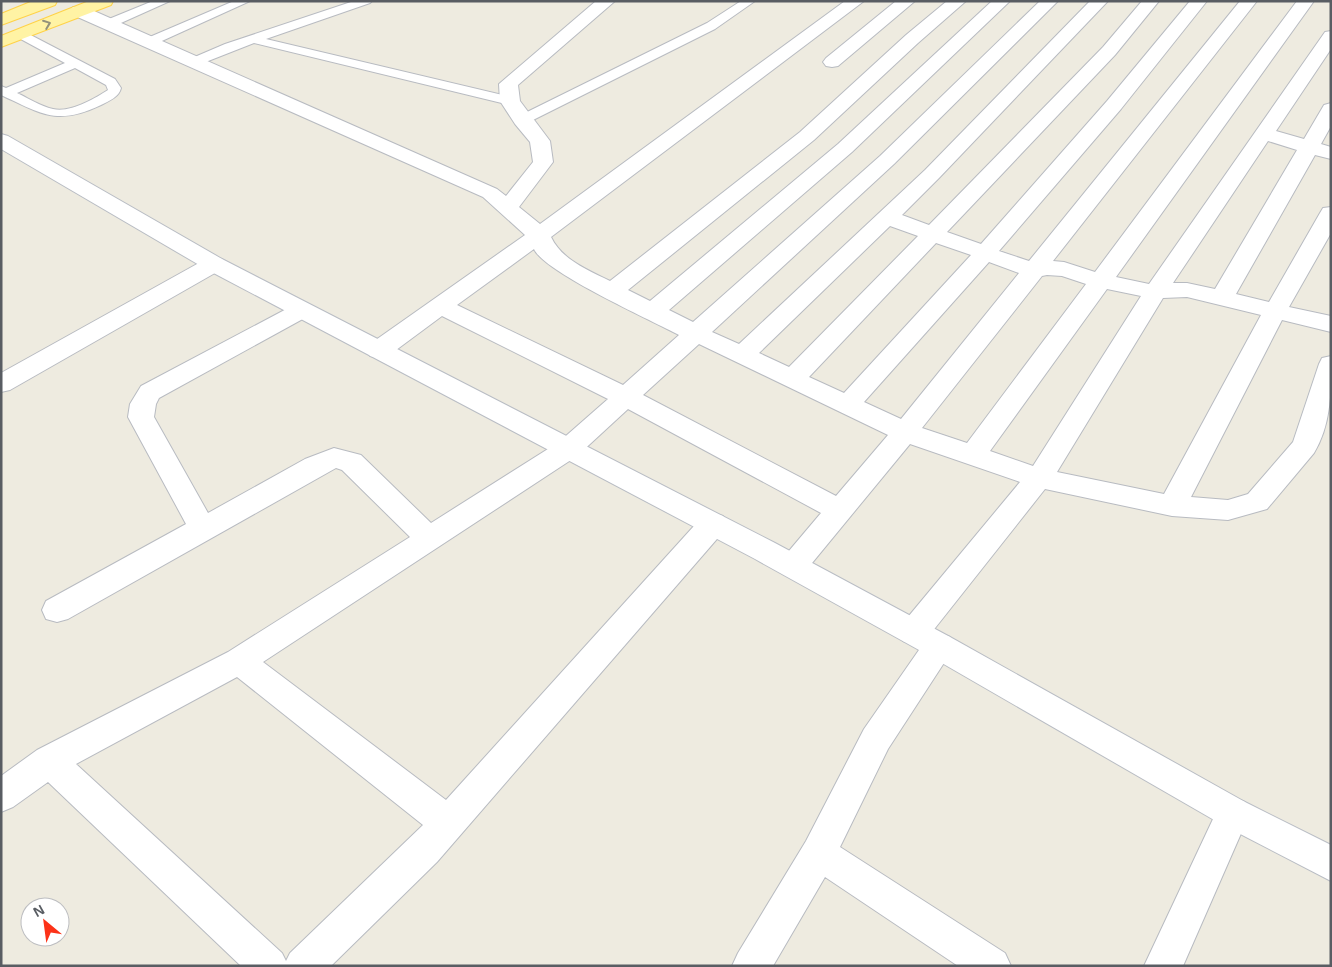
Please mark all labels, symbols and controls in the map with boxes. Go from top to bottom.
one-way arrow [42,20,51,30]
north arrow [20,897,70,947]
text: N [30,901,47,920]

